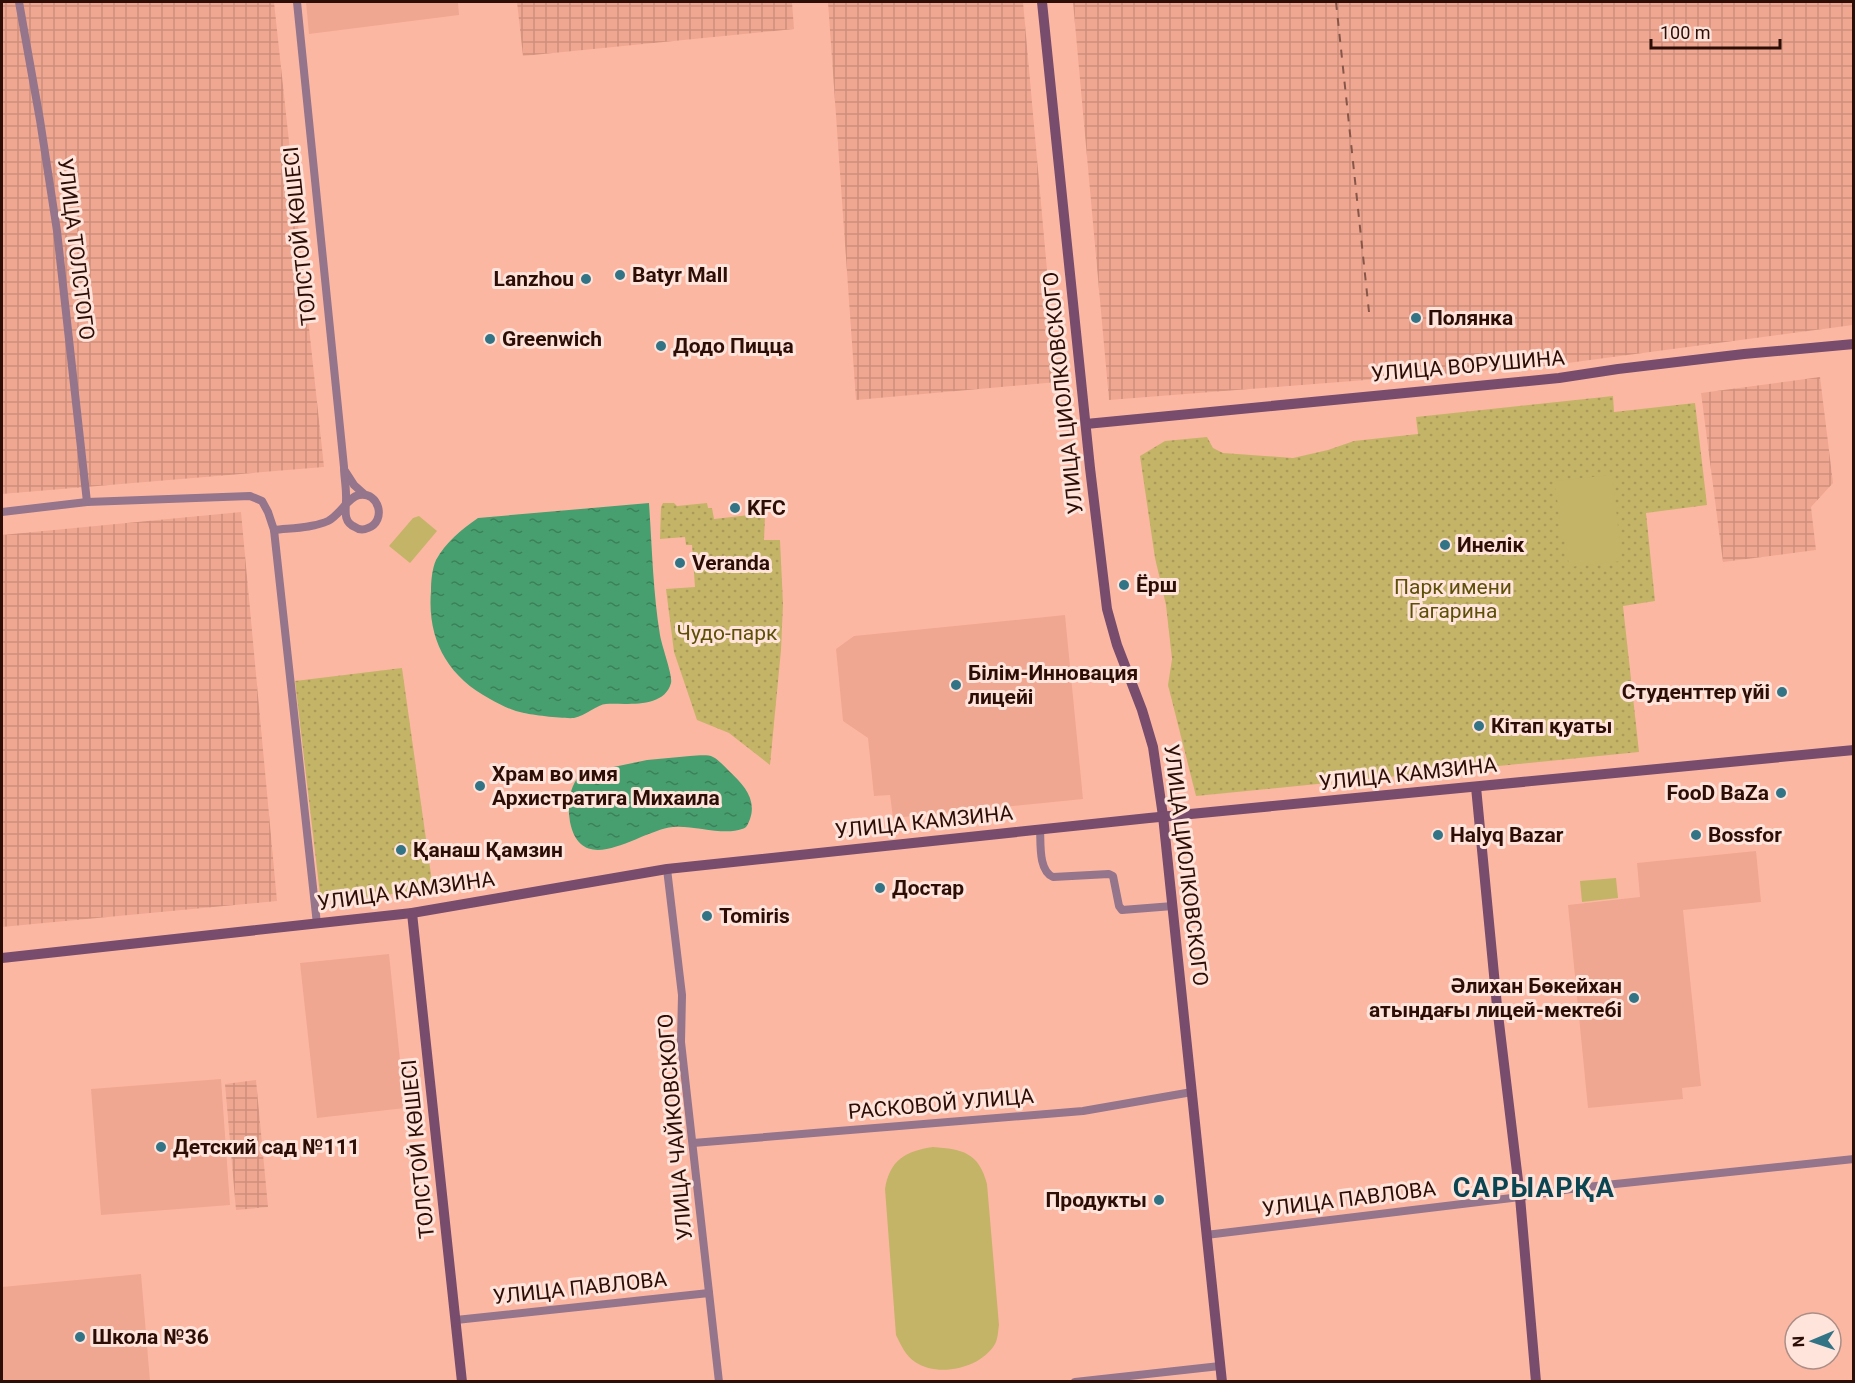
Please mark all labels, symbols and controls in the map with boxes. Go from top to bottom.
scale bar [1651,12,1780,50]
text: 100 m [1660,22,1711,43]
street label: ТОЛСТОЙ КӨШЕСІ [279,145,321,327]
street label: УЛИЦА ТОЛСТОГО [53,157,99,341]
place label: Batyr Mall [632,263,728,287]
place label: Lanzhou [494,267,574,291]
marker: Batyr Mall [613,268,627,282]
street label: УЛИЦА ЦИОЛКОВСКОГО [1038,271,1088,515]
marker: Lanzhou [579,272,593,286]
place label: Полянка [1428,306,1513,330]
marker: Полянка [1409,311,1423,325]
place label: Greenwich [502,327,602,351]
marker: Greenwich [483,332,497,346]
place label: Додо Пицца [673,334,794,358]
marker: Додо Пицца [654,339,668,353]
street label: УЛИЦА ВОРУШИНА [1370,346,1566,386]
place label: KFC [747,496,786,520]
marker: KFC [728,501,742,515]
place label: Инелік [1457,533,1524,557]
marker: Инелік [1438,538,1452,552]
place label: Veranda [692,551,770,575]
marker: Veranda [673,556,687,570]
place label: Ёрш [1136,573,1177,597]
park label: Парк имени Гагарина [1394,575,1512,623]
marker: Ёрш [1117,578,1131,592]
park label: Чудо-парк [677,621,778,645]
place label: Білім-Инновация лицейі [968,661,1138,709]
marker: Білім-Инновация лицейі [949,678,963,692]
place label: Студенттер үйі [1622,680,1770,704]
marker: Студенттер үйі [1775,685,1789,699]
place label: Кітап қуаты [1491,714,1612,738]
marker: Кітап қуаты [1472,719,1486,733]
street label: УЛИЦА ЦИОЛКОВСКОГО [1159,743,1213,987]
street label: УЛИЦА КАМЗИНА [1318,753,1498,795]
place label: Храм во имя Архистратига Михаила [492,762,720,810]
marker: Храм во имя Архистратига Михаила [473,779,487,793]
place label: FooD BaZa [1666,781,1769,805]
marker: FooD BaZa [1774,786,1788,800]
street label: УЛИЦА КАМЗИНА [834,801,1014,843]
place label: Halyq Bazar [1450,823,1564,847]
place label: Bossfor [1708,823,1782,847]
marker: Halyq Bazar [1431,828,1445,842]
marker: Bossfor [1689,828,1703,842]
place label: Қанаш Қамзин [413,838,563,862]
marker: Қанаш Қамзин [394,843,408,857]
street label: УЛИЦА КАМЗИНА [316,867,496,915]
place label: Достар [892,876,964,900]
marker: Достар [873,881,887,895]
place label: Tomiris [719,904,790,928]
marker: Tomiris [700,909,714,923]
place label: Әлихан Бөкейхан атындағы лицей-мектебі [1369,974,1622,1022]
marker: Әлихан Бөкейхан атындағы лицей-мектебі [1627,991,1641,1005]
street label: УЛИЦА ЧАЙКОВСКОГО [653,1013,697,1241]
street label: ТОЛСТОЙ КӨШЕСІ [397,1058,439,1240]
street label: РАСКОВОЙ УЛИЦА [847,1084,1035,1124]
place label: Детский сад №111 [173,1135,360,1159]
marker: Детский сад №111 [154,1140,168,1154]
district label: САРЫАРҚА [1453,1172,1615,1204]
street label: УЛИЦА ПАВЛОВА [1261,1176,1438,1222]
place label: Продукты [1045,1188,1147,1212]
marker: Продукты [1152,1193,1166,1207]
street label: УЛИЦА ПАВЛОВА [492,1267,668,1309]
north arrow [1783,1311,1843,1371]
place label: Школа №36 [92,1325,209,1349]
marker: Школа №36 [73,1330,87,1344]
text: N [1789,1336,1808,1347]

